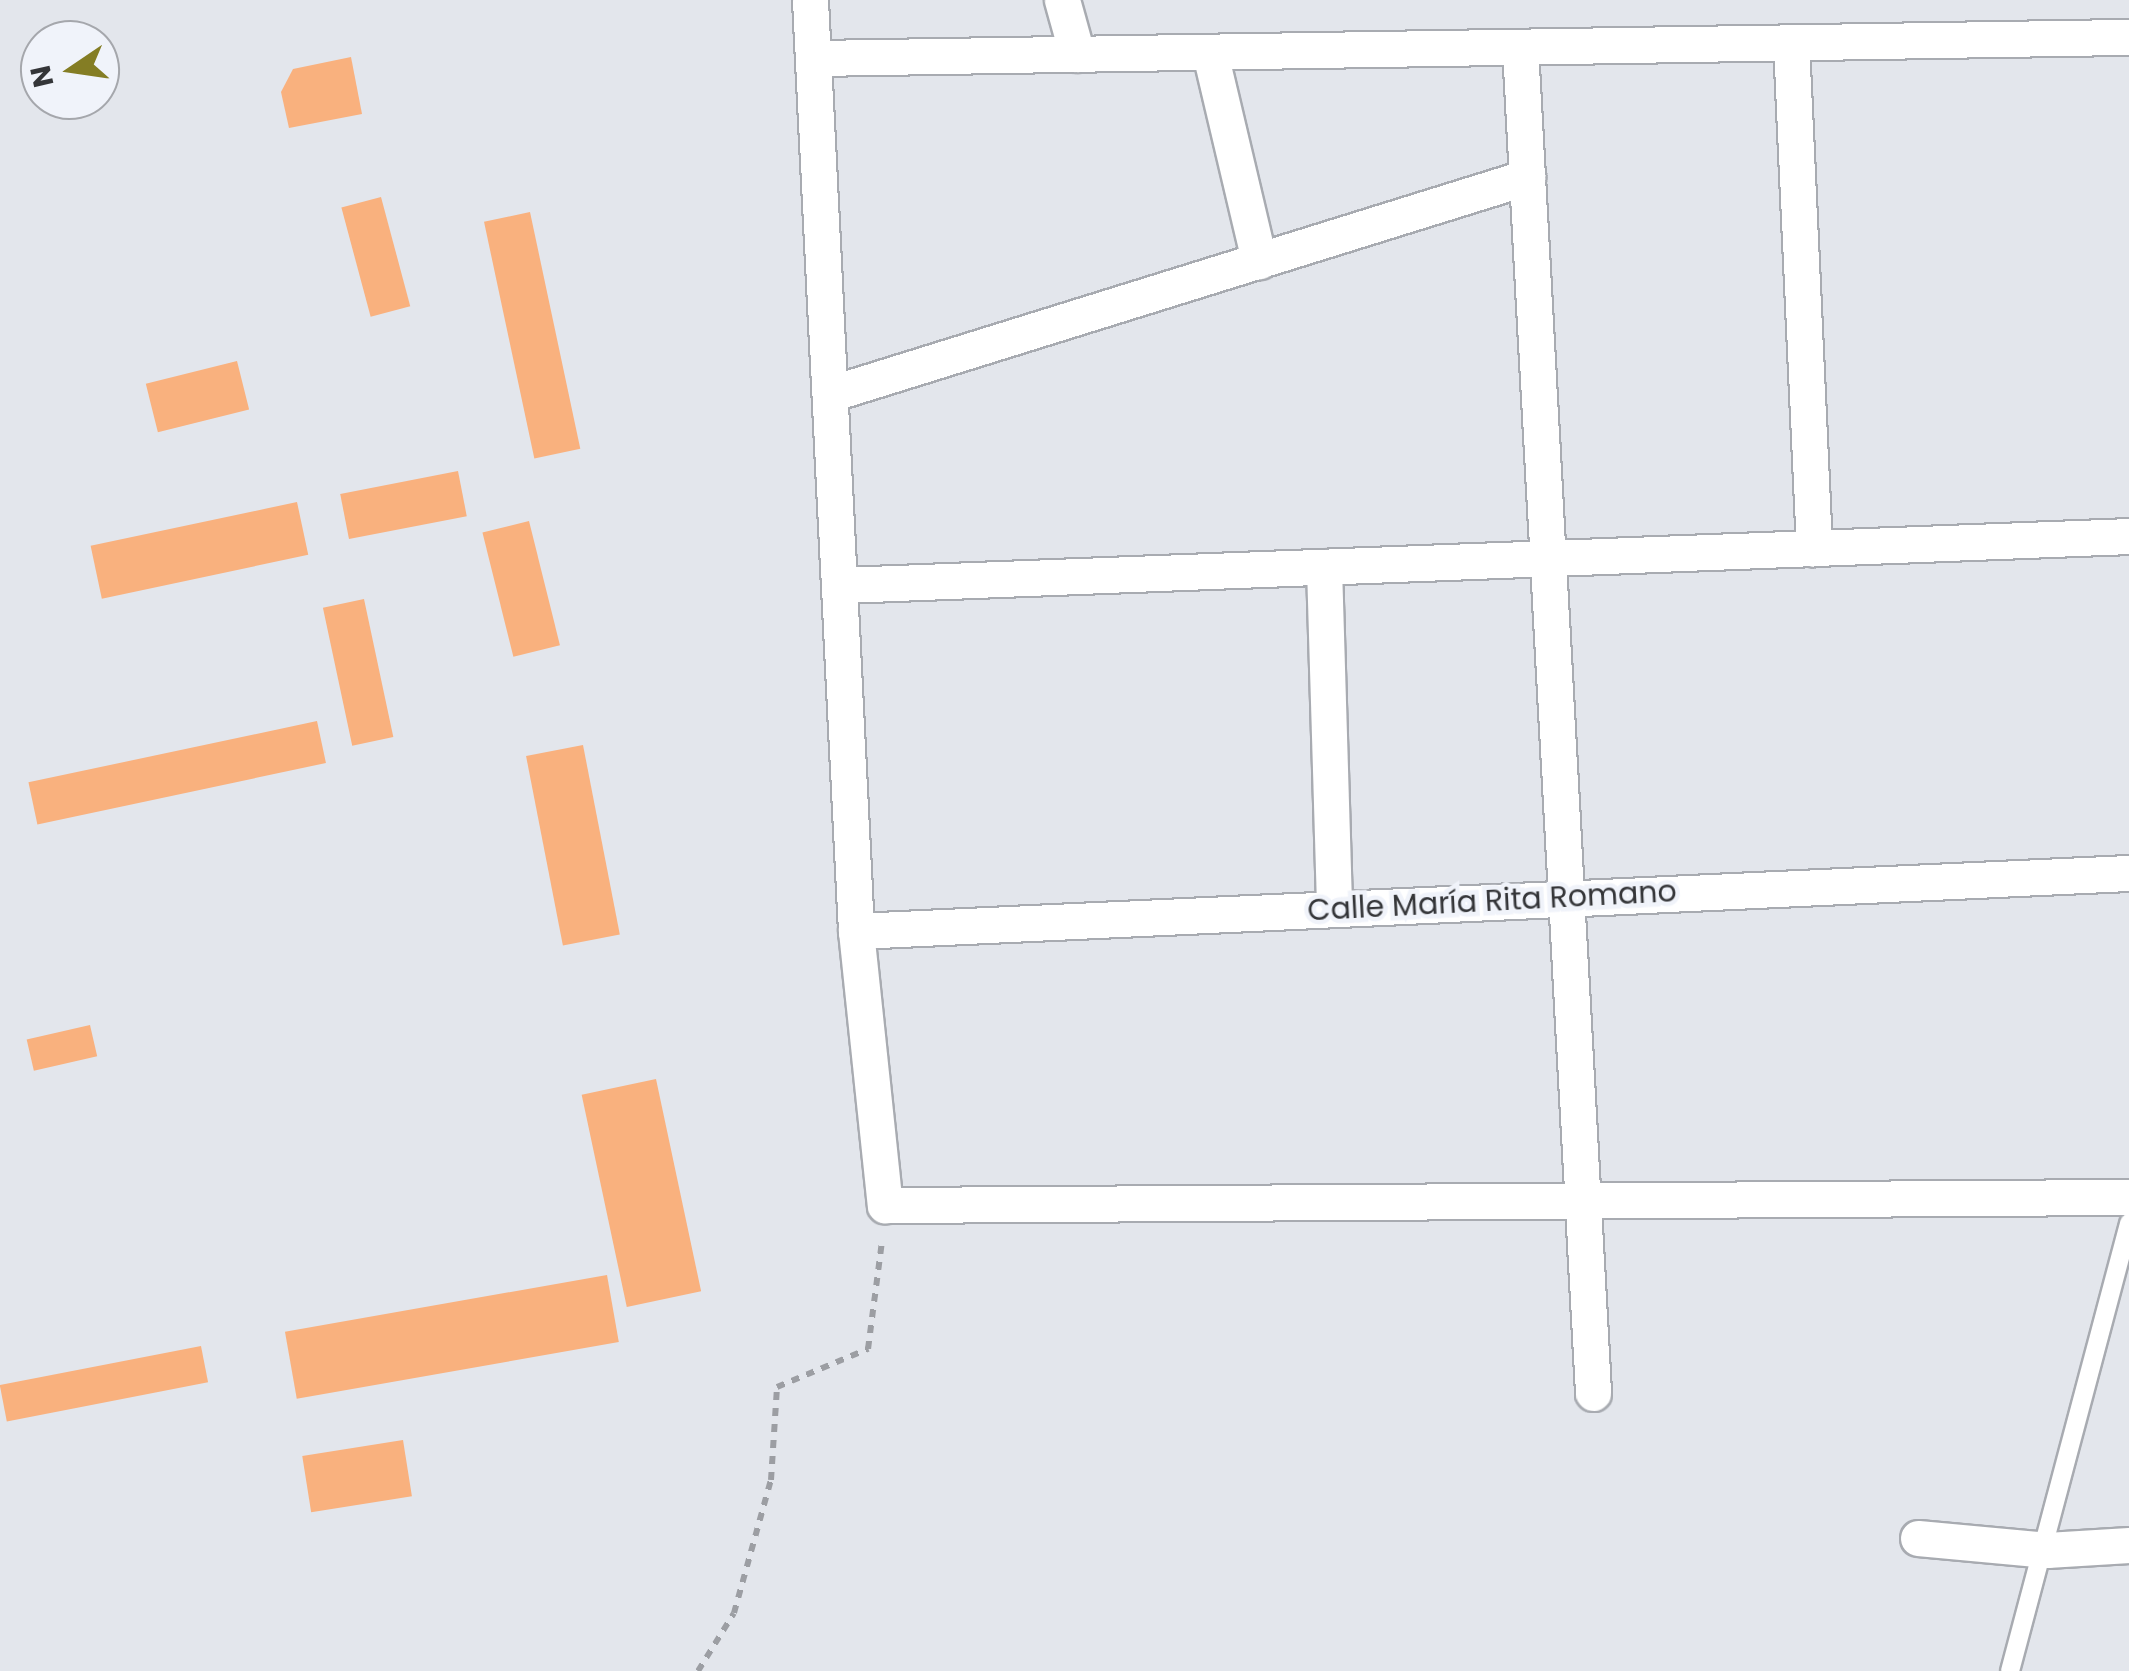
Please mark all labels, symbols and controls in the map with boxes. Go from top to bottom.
north arrow [20,20,120,120]
text: N [21,62,64,91]
street label: Calle María Rita Romano [1306,873,1678,929]

